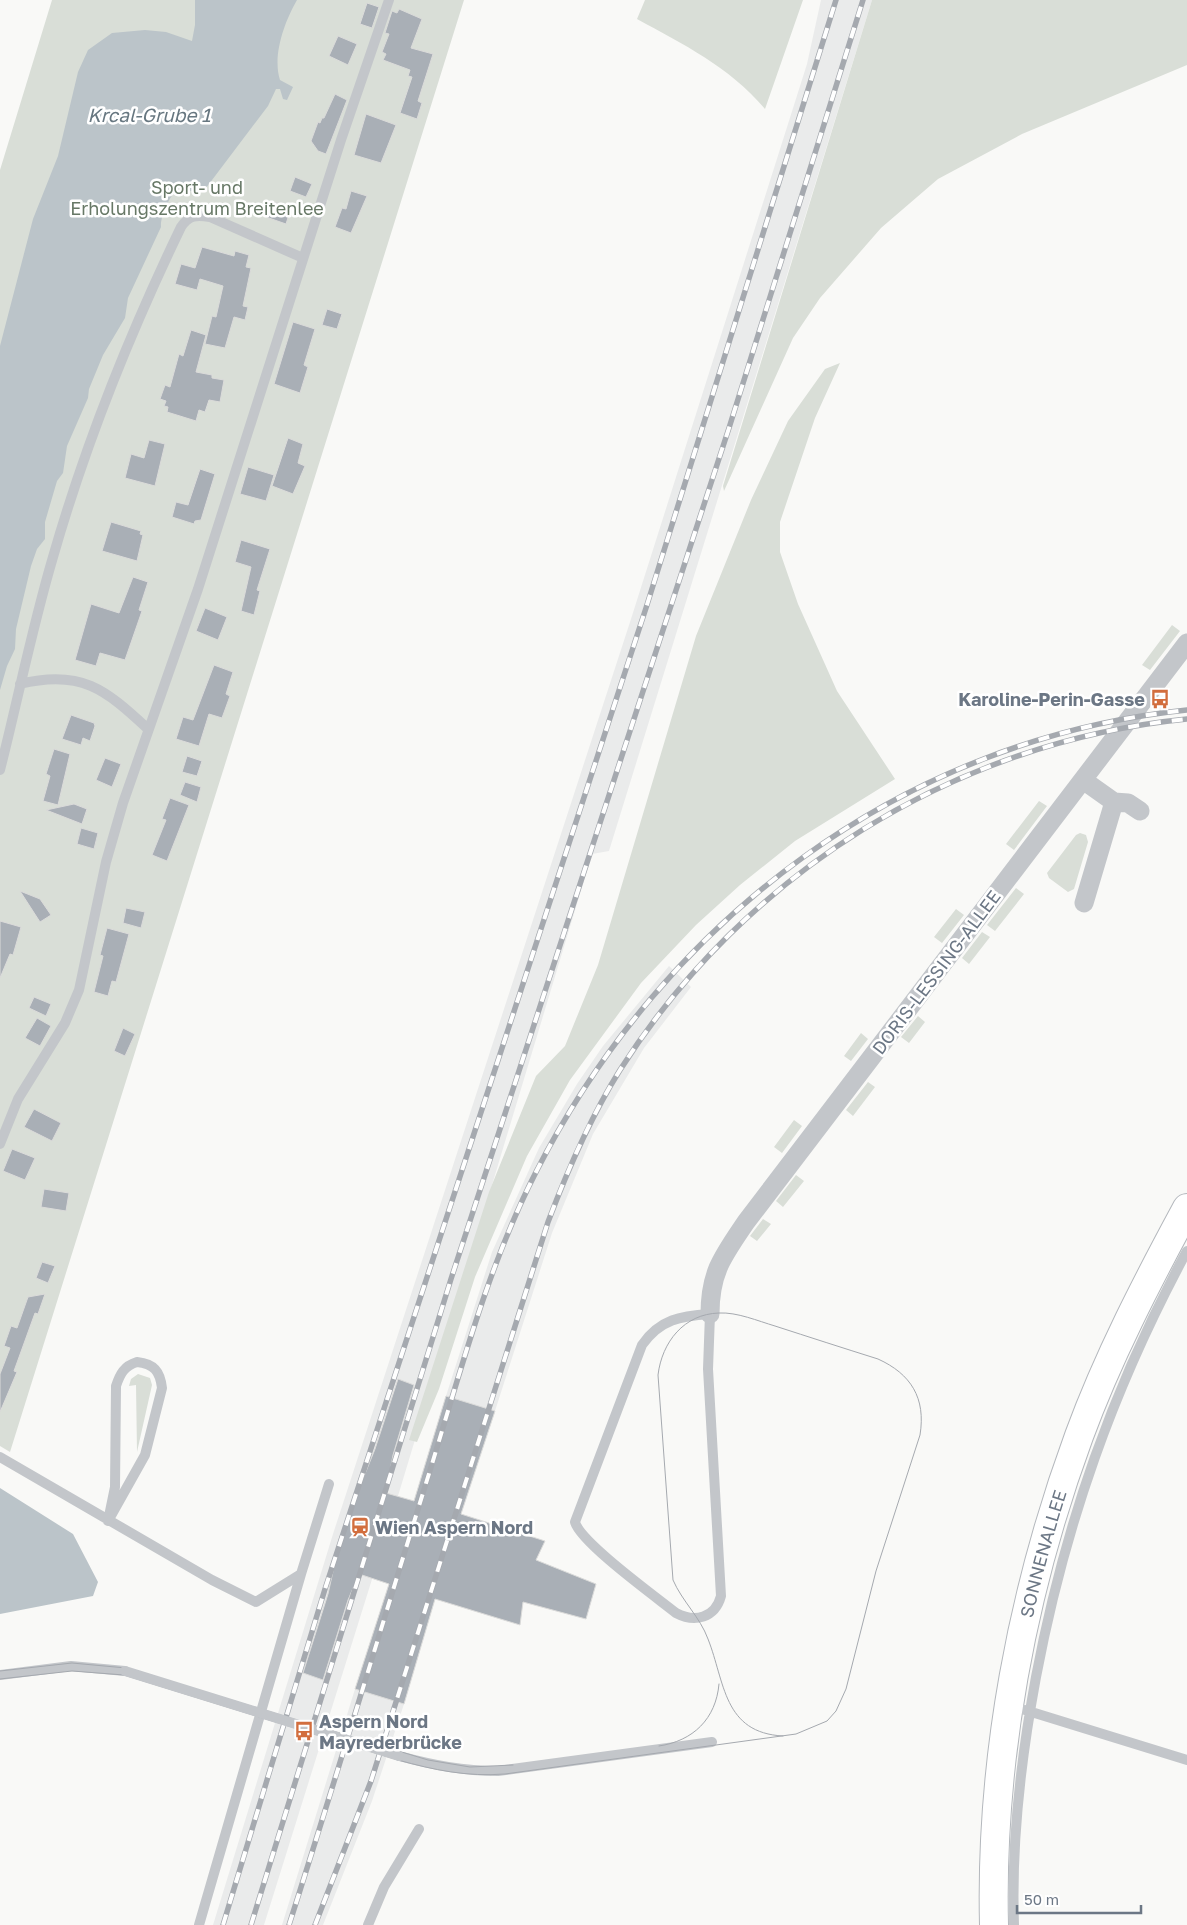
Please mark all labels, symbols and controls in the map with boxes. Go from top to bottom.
water label: Krcal-Grube 1 [88,103,211,126]
park label: Sport- und Erholungszentrum Breitenlee [70,176,324,219]
place label: Karoline-Perin-Gasse [958,688,1145,710]
bus stop icon: Karoline-Perin-Gasse [1149,688,1171,710]
street label: DORIS-LESSING-ALLEE [867,886,1005,1058]
street label: SONNENALLEE [1015,1487,1071,1620]
station icon: Wien Aspern Nord [349,1516,371,1538]
place label: Wien Aspern Nord [375,1516,533,1538]
place label: Aspern Nord Mayrederbrücke [319,1710,462,1753]
bus stop icon: Aspern Nord Mayrederbrücke [293,1720,315,1742]
scale bar [1017,1882,1141,1914]
text: 50 m [1024,1890,1059,1908]

